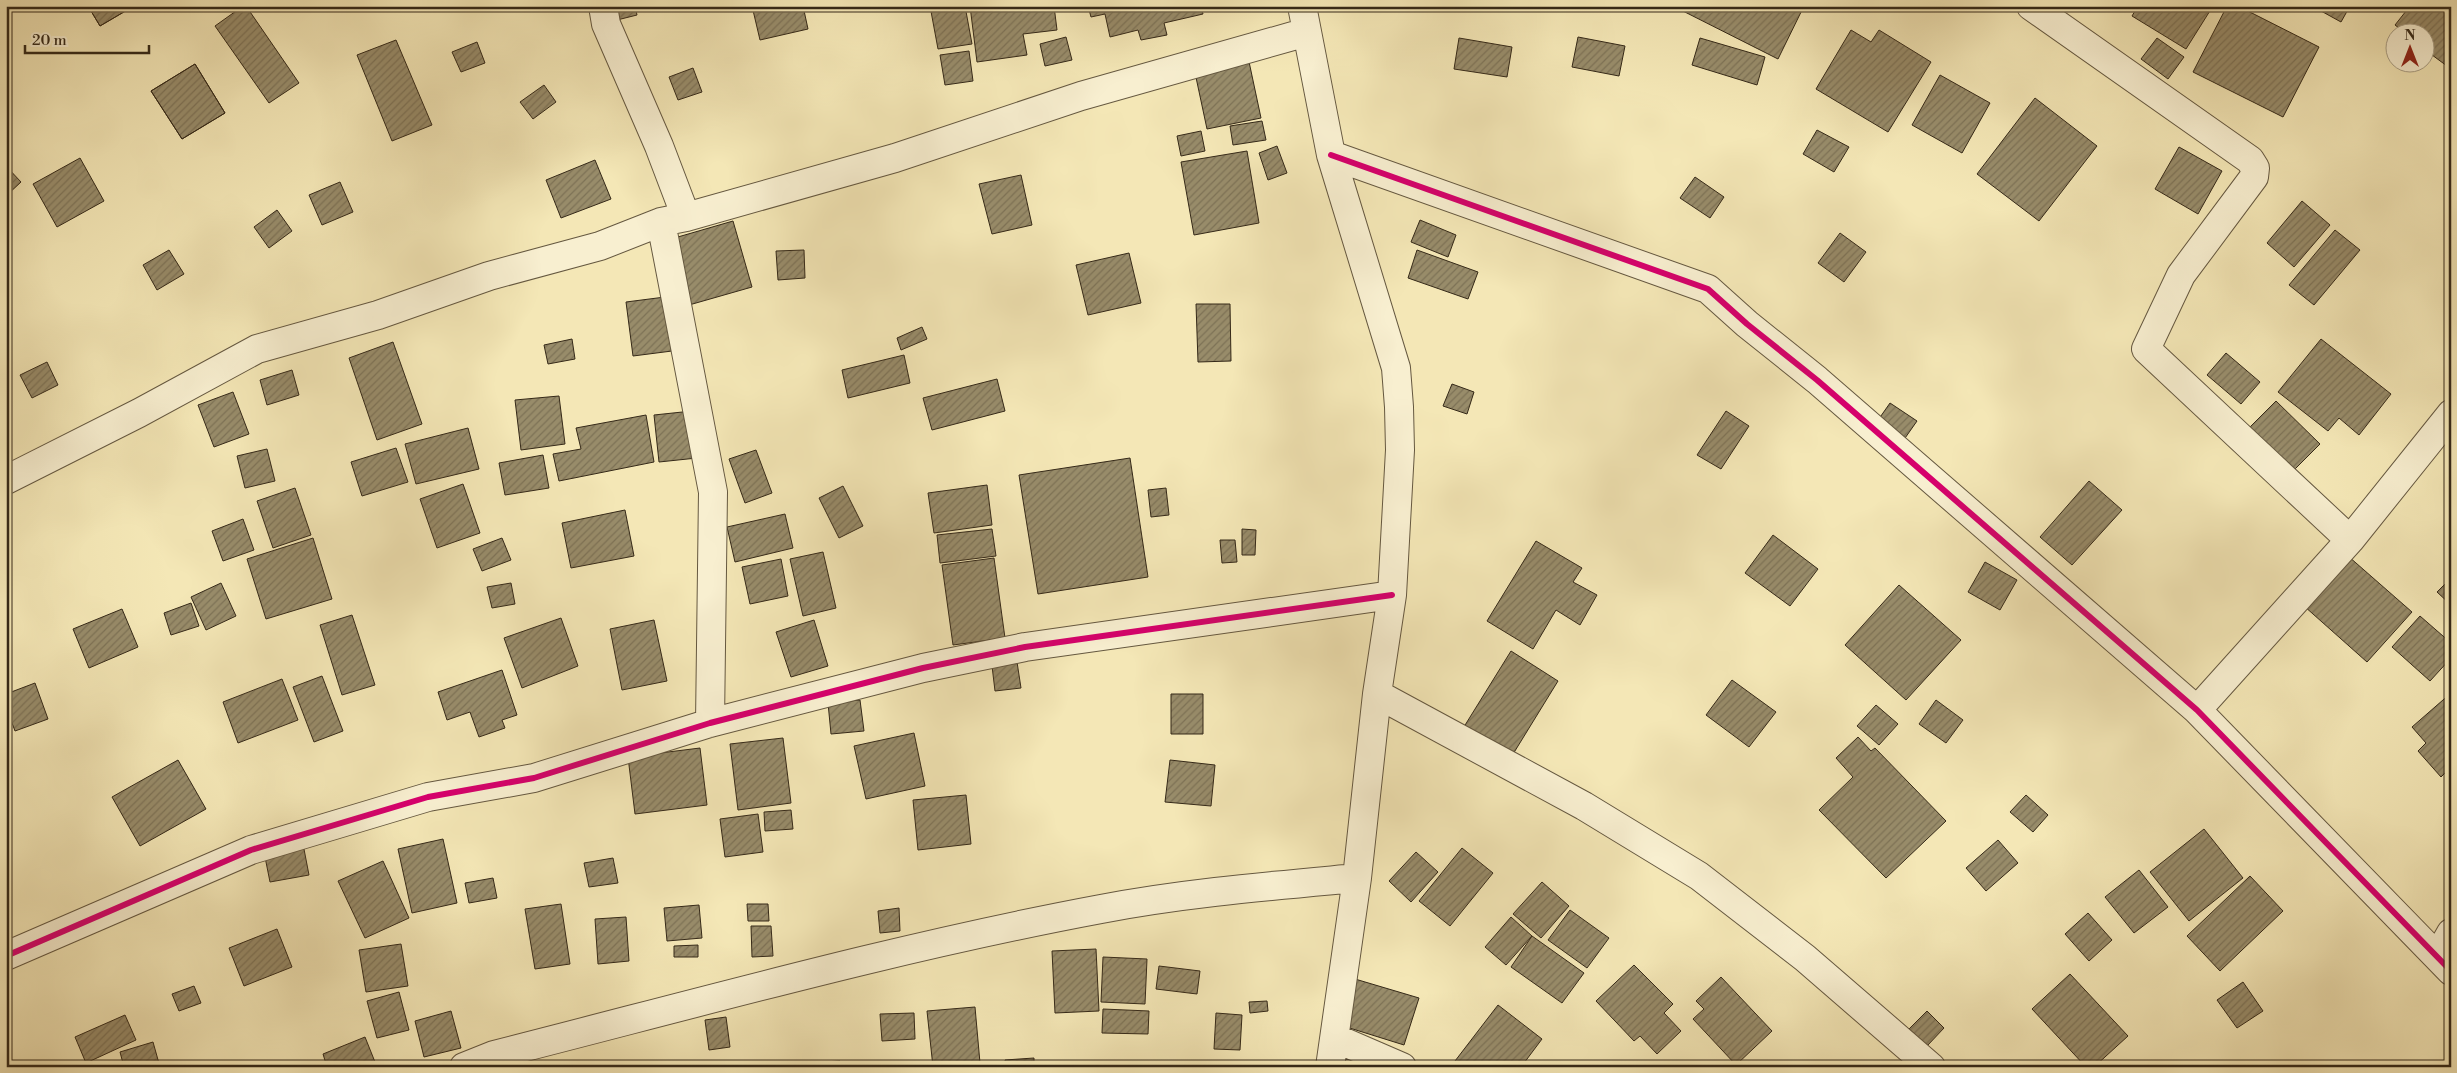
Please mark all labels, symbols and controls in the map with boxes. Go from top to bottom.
scale bar [25,22,149,54]
north arrow [2384,22,2434,72]
text: N [2404,27,2416,45]
text: 20 m [32,31,67,50]

